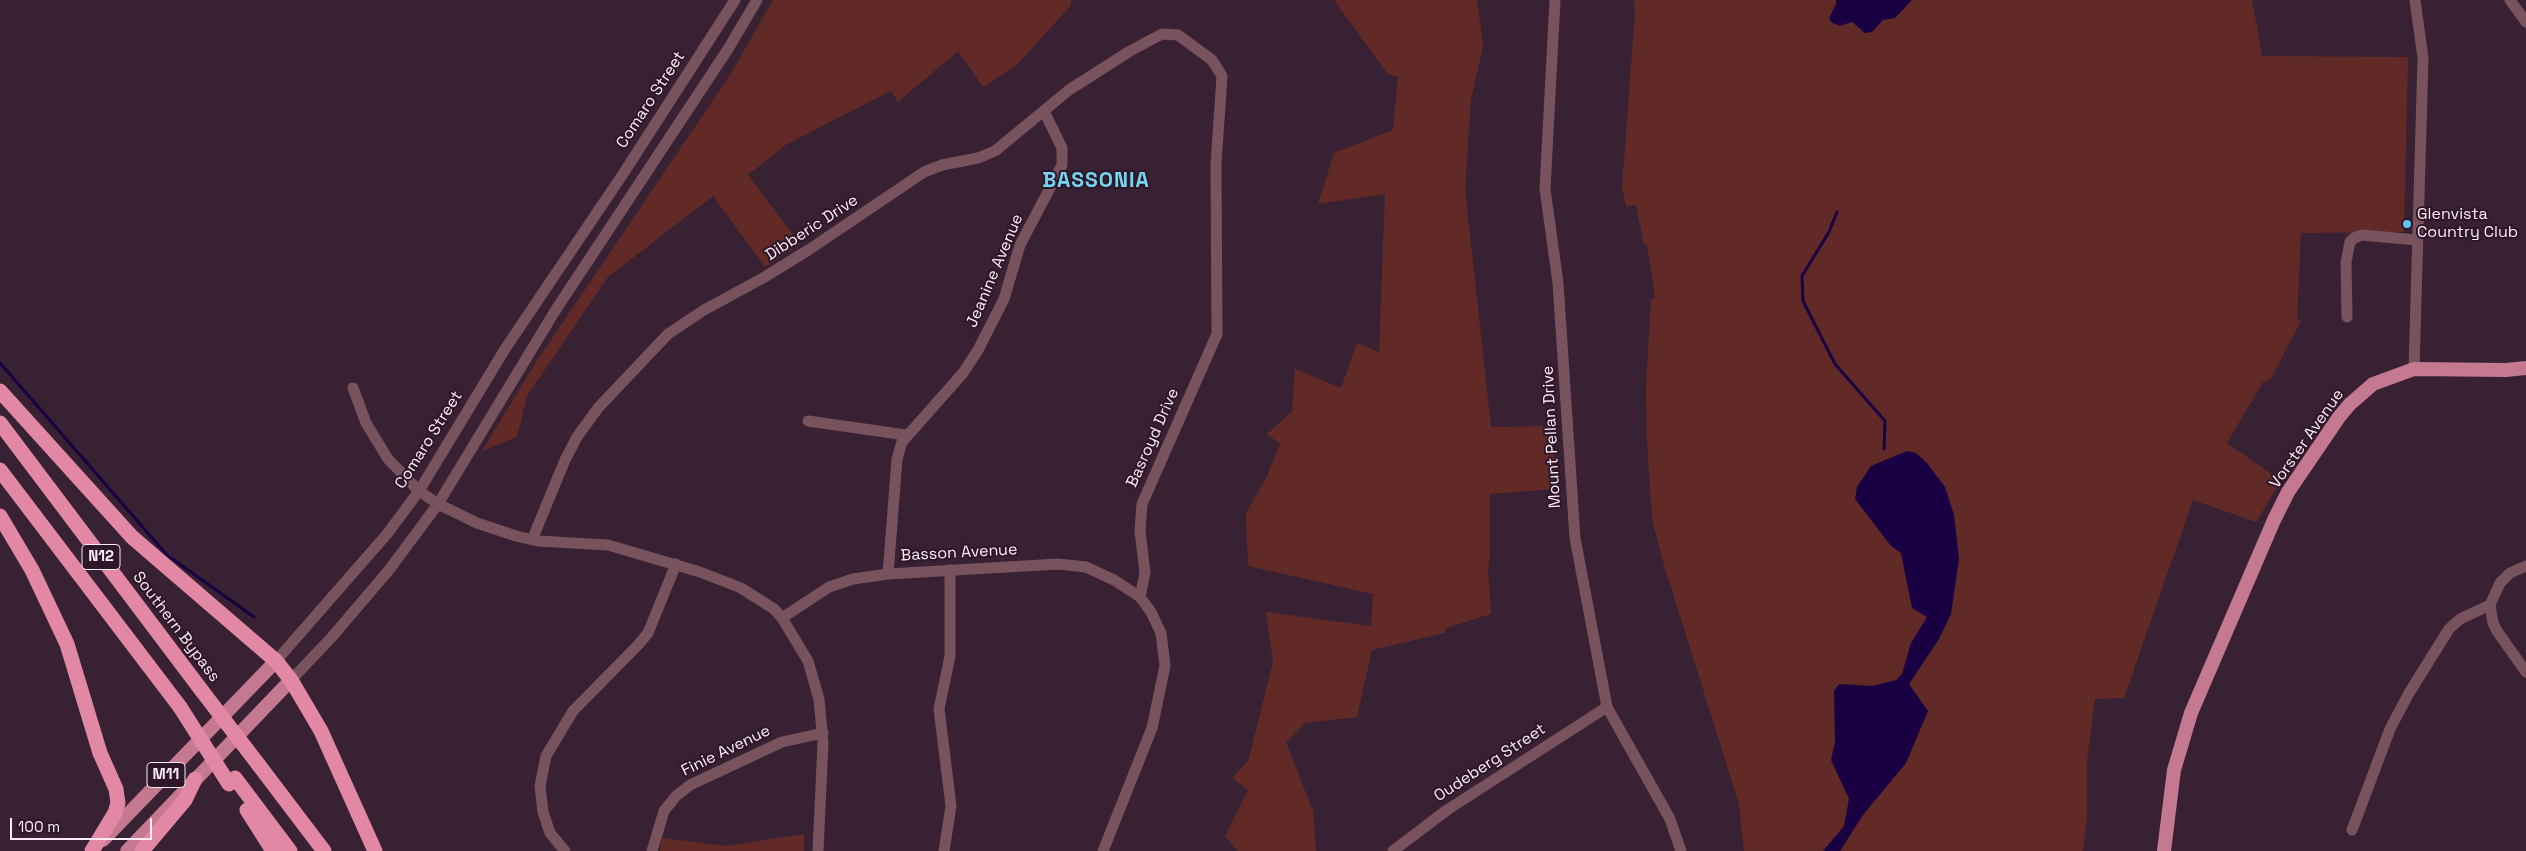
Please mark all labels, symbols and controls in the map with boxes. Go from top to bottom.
street label: Comaro Street [613,48,689,152]
district label: BASSONIA [1041,168,1151,194]
street label: Dibberic Drive [762,191,862,265]
place label: Glenvista Country Club [2417,205,2518,243]
street label: Jeanine Avenue [962,211,1028,331]
marker: Glenvista Country Club [2401,218,2413,230]
street label: Mount Pellan Drive [1539,365,1565,509]
street label: Basroyd Drive [1123,386,1183,490]
street label: Vorster Avenue [2266,386,2348,492]
street label: Comaro Street [391,388,467,492]
street label: Basson Avenue [900,540,1018,566]
road number: N12 [82,544,120,570]
street label: Southern Bypass [128,568,224,686]
street label: Oudeberg Street [1431,720,1549,806]
street label: Finie Avenue [678,721,774,781]
road number: M11 [147,762,185,788]
scale bar [12,808,155,840]
text: 100 m [18,817,60,836]

